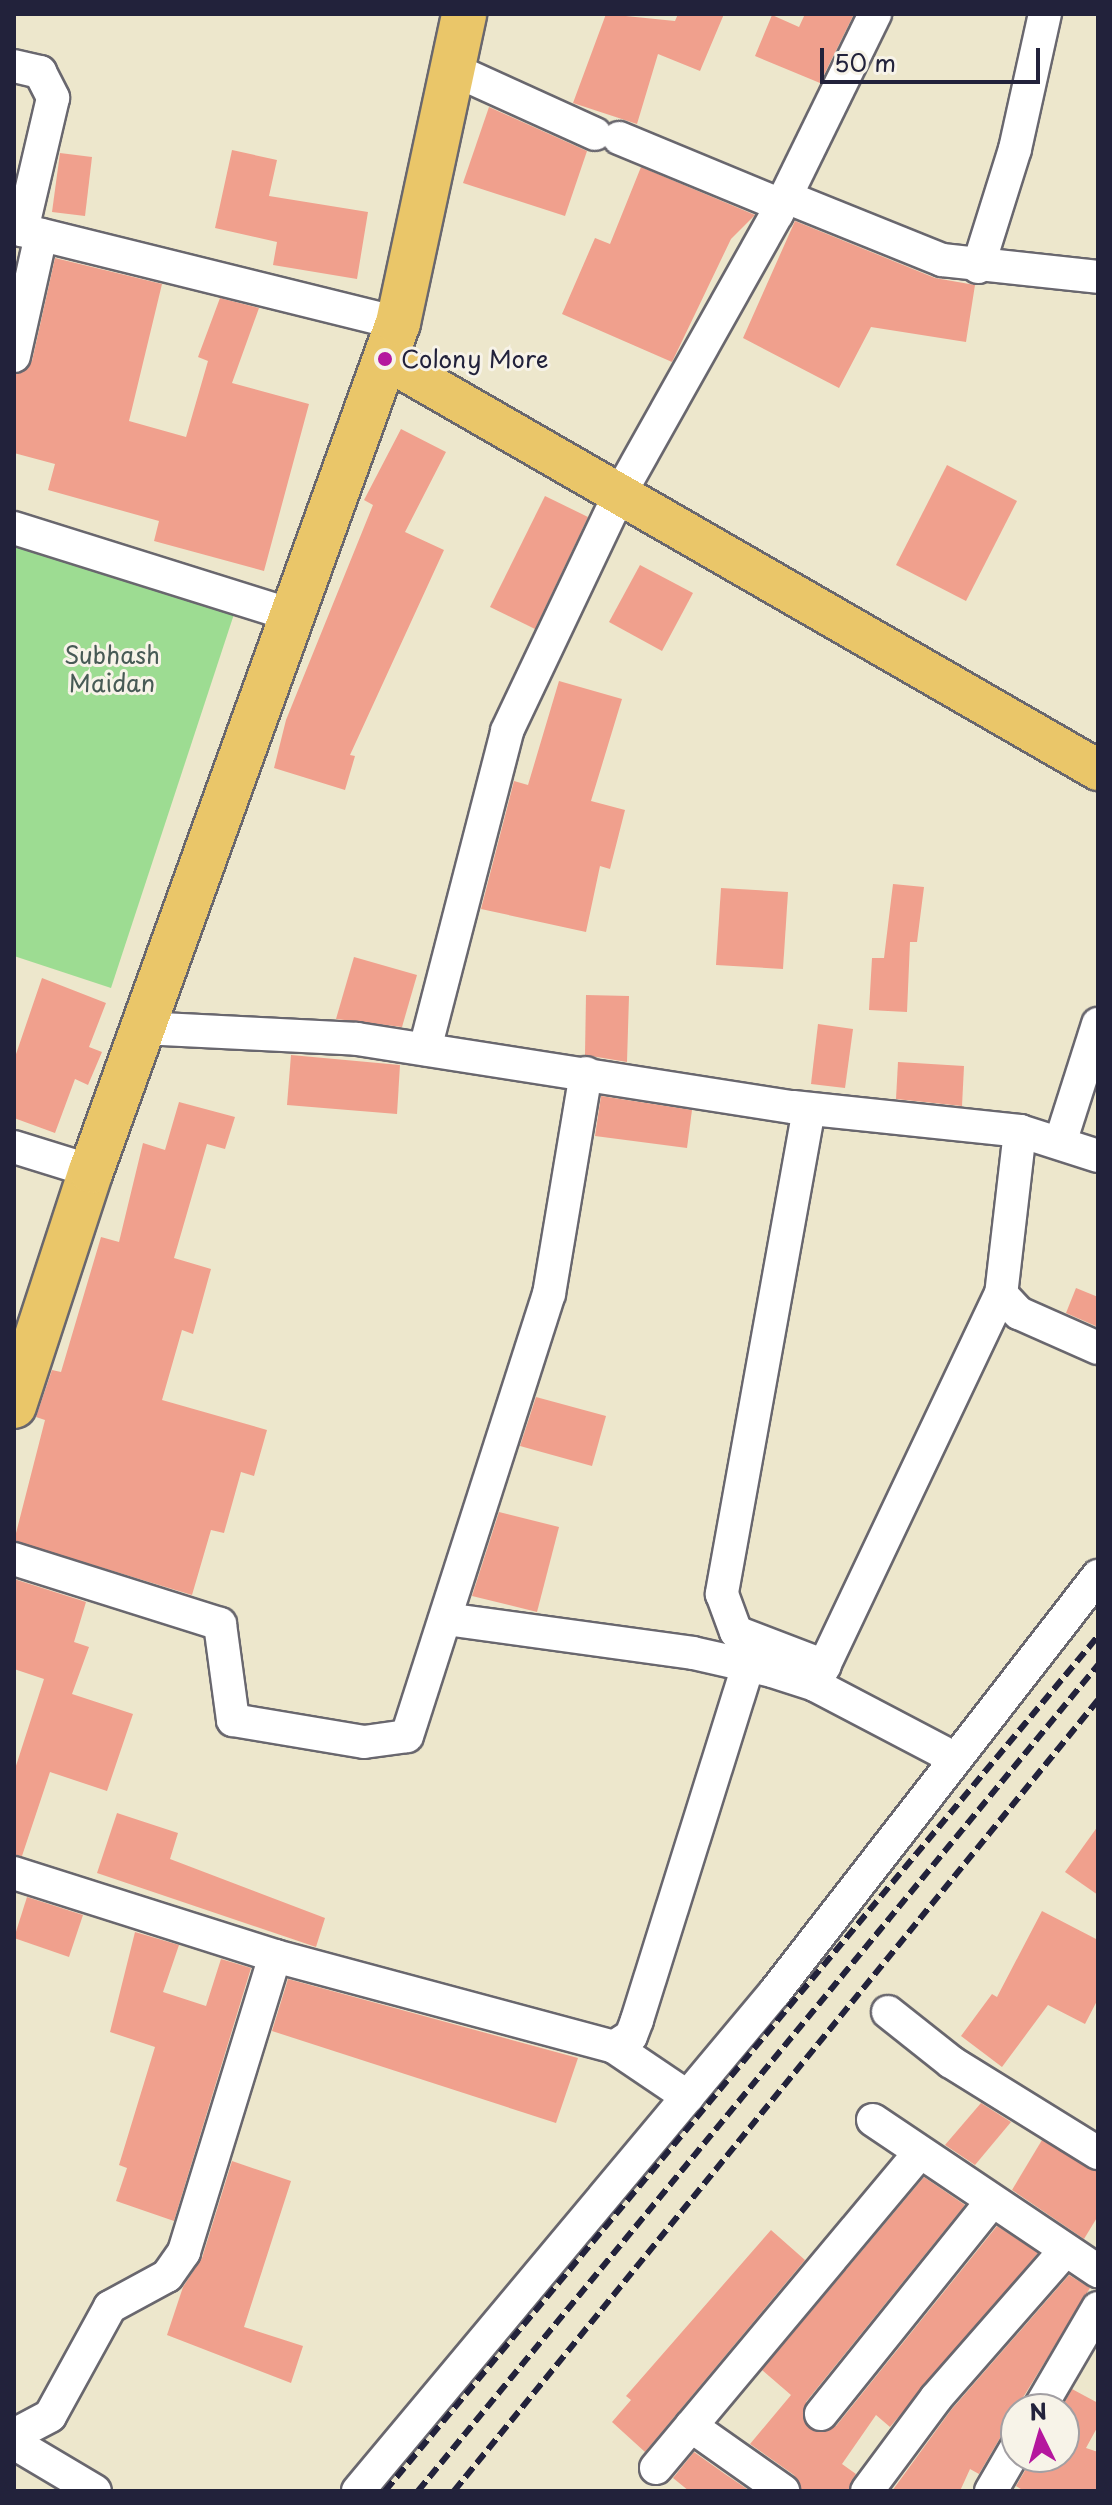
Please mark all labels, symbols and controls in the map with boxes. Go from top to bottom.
scale bar [824,32,1044,82]
text: 50 m [834,44,896,80]
place label: Colony More [401,345,547,373]
marker: Colony More [376,350,394,368]
park label: Subhash Maidan [64,641,160,697]
north arrow [1000,2393,1080,2473]
text: N [1028,2393,1048,2428]

